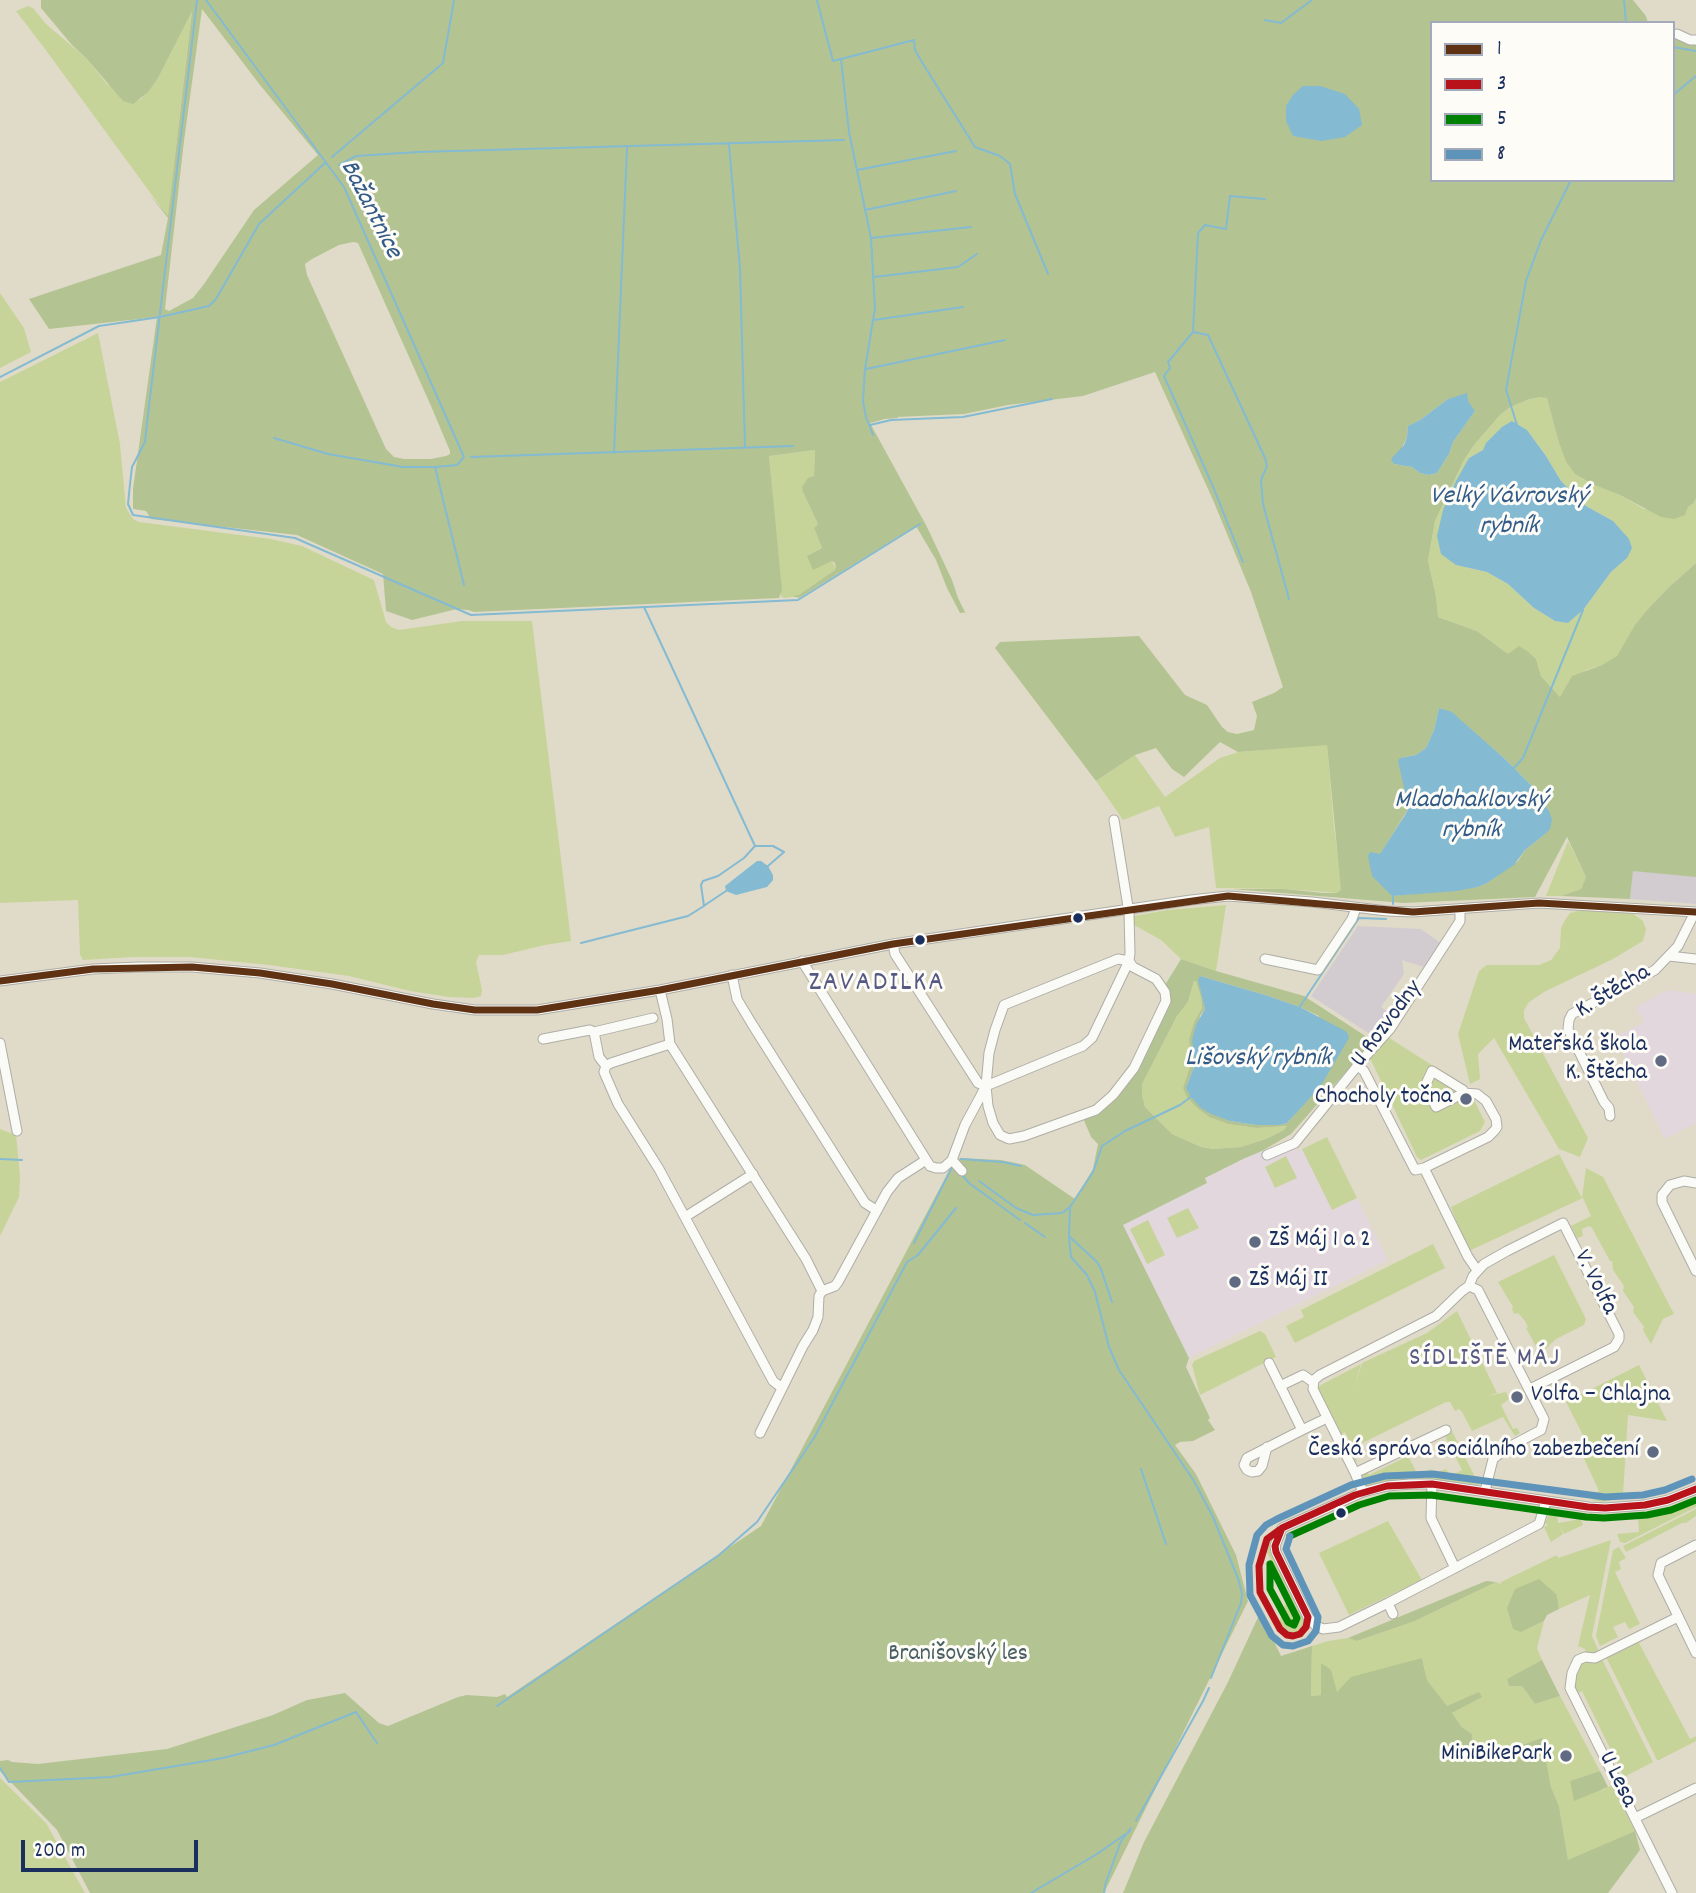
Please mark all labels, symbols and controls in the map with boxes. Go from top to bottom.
legend [1430,21,1675,182]
text: 1 [1497,35,1502,65]
text: 3 [1497,70,1506,100]
text: 5 [1497,105,1507,135]
text: 8 [1497,140,1505,170]
water label: Bažantnice [331,156,407,264]
water label: Velký Vávrovský rybník [1430,482,1588,544]
water label: Mladohaklovský rybník [1395,786,1547,848]
unlabelled marker [1071,911,1085,925]
unlabelled marker [913,933,927,947]
street label: K. Štěcha [1572,960,1656,1026]
district label: ZAVADILKA [810,968,944,1002]
street label: U Rozvodny [1346,976,1430,1074]
place label: Mateřská škola K. Štěcha [1508,1033,1647,1089]
water label: Lišovský rybník [1185,1044,1331,1076]
marker: Mateřská škola K. Štěcha [1653,1053,1669,1069]
place label: Chocholy točna [1315,1085,1452,1113]
marker: Chocholy točna [1458,1091,1474,1107]
place label: ZŠ Máj 1 a 2 [1269,1228,1371,1256]
marker: ZŠ Máj 1 a 2 [1247,1234,1263,1250]
street label: V. Volfa [1566,1246,1622,1320]
place label: ZŠ Máj II [1249,1268,1328,1296]
marker: ZŠ Máj II [1227,1274,1243,1290]
district label: SÍDLIŠTĚ MÁJ [1411,1344,1559,1376]
place label: Volfa – Chlajna [1531,1383,1670,1411]
marker: Volfa – Chlajna [1509,1389,1525,1405]
place label: Česká správa sociálního zabezbečení [1308,1438,1639,1466]
marker: Česká správa sociálního zabezbečení [1645,1444,1661,1460]
unlabelled marker [1334,1506,1348,1520]
park label: Branišovský les [888,1642,1028,1670]
place label: MiniBikePark [1441,1742,1552,1770]
street label: U Lesa [1590,1747,1642,1813]
marker: MiniBikePark [1558,1748,1574,1764]
scale bar [24,1826,201,1870]
text: 200 m [34,1837,85,1867]

